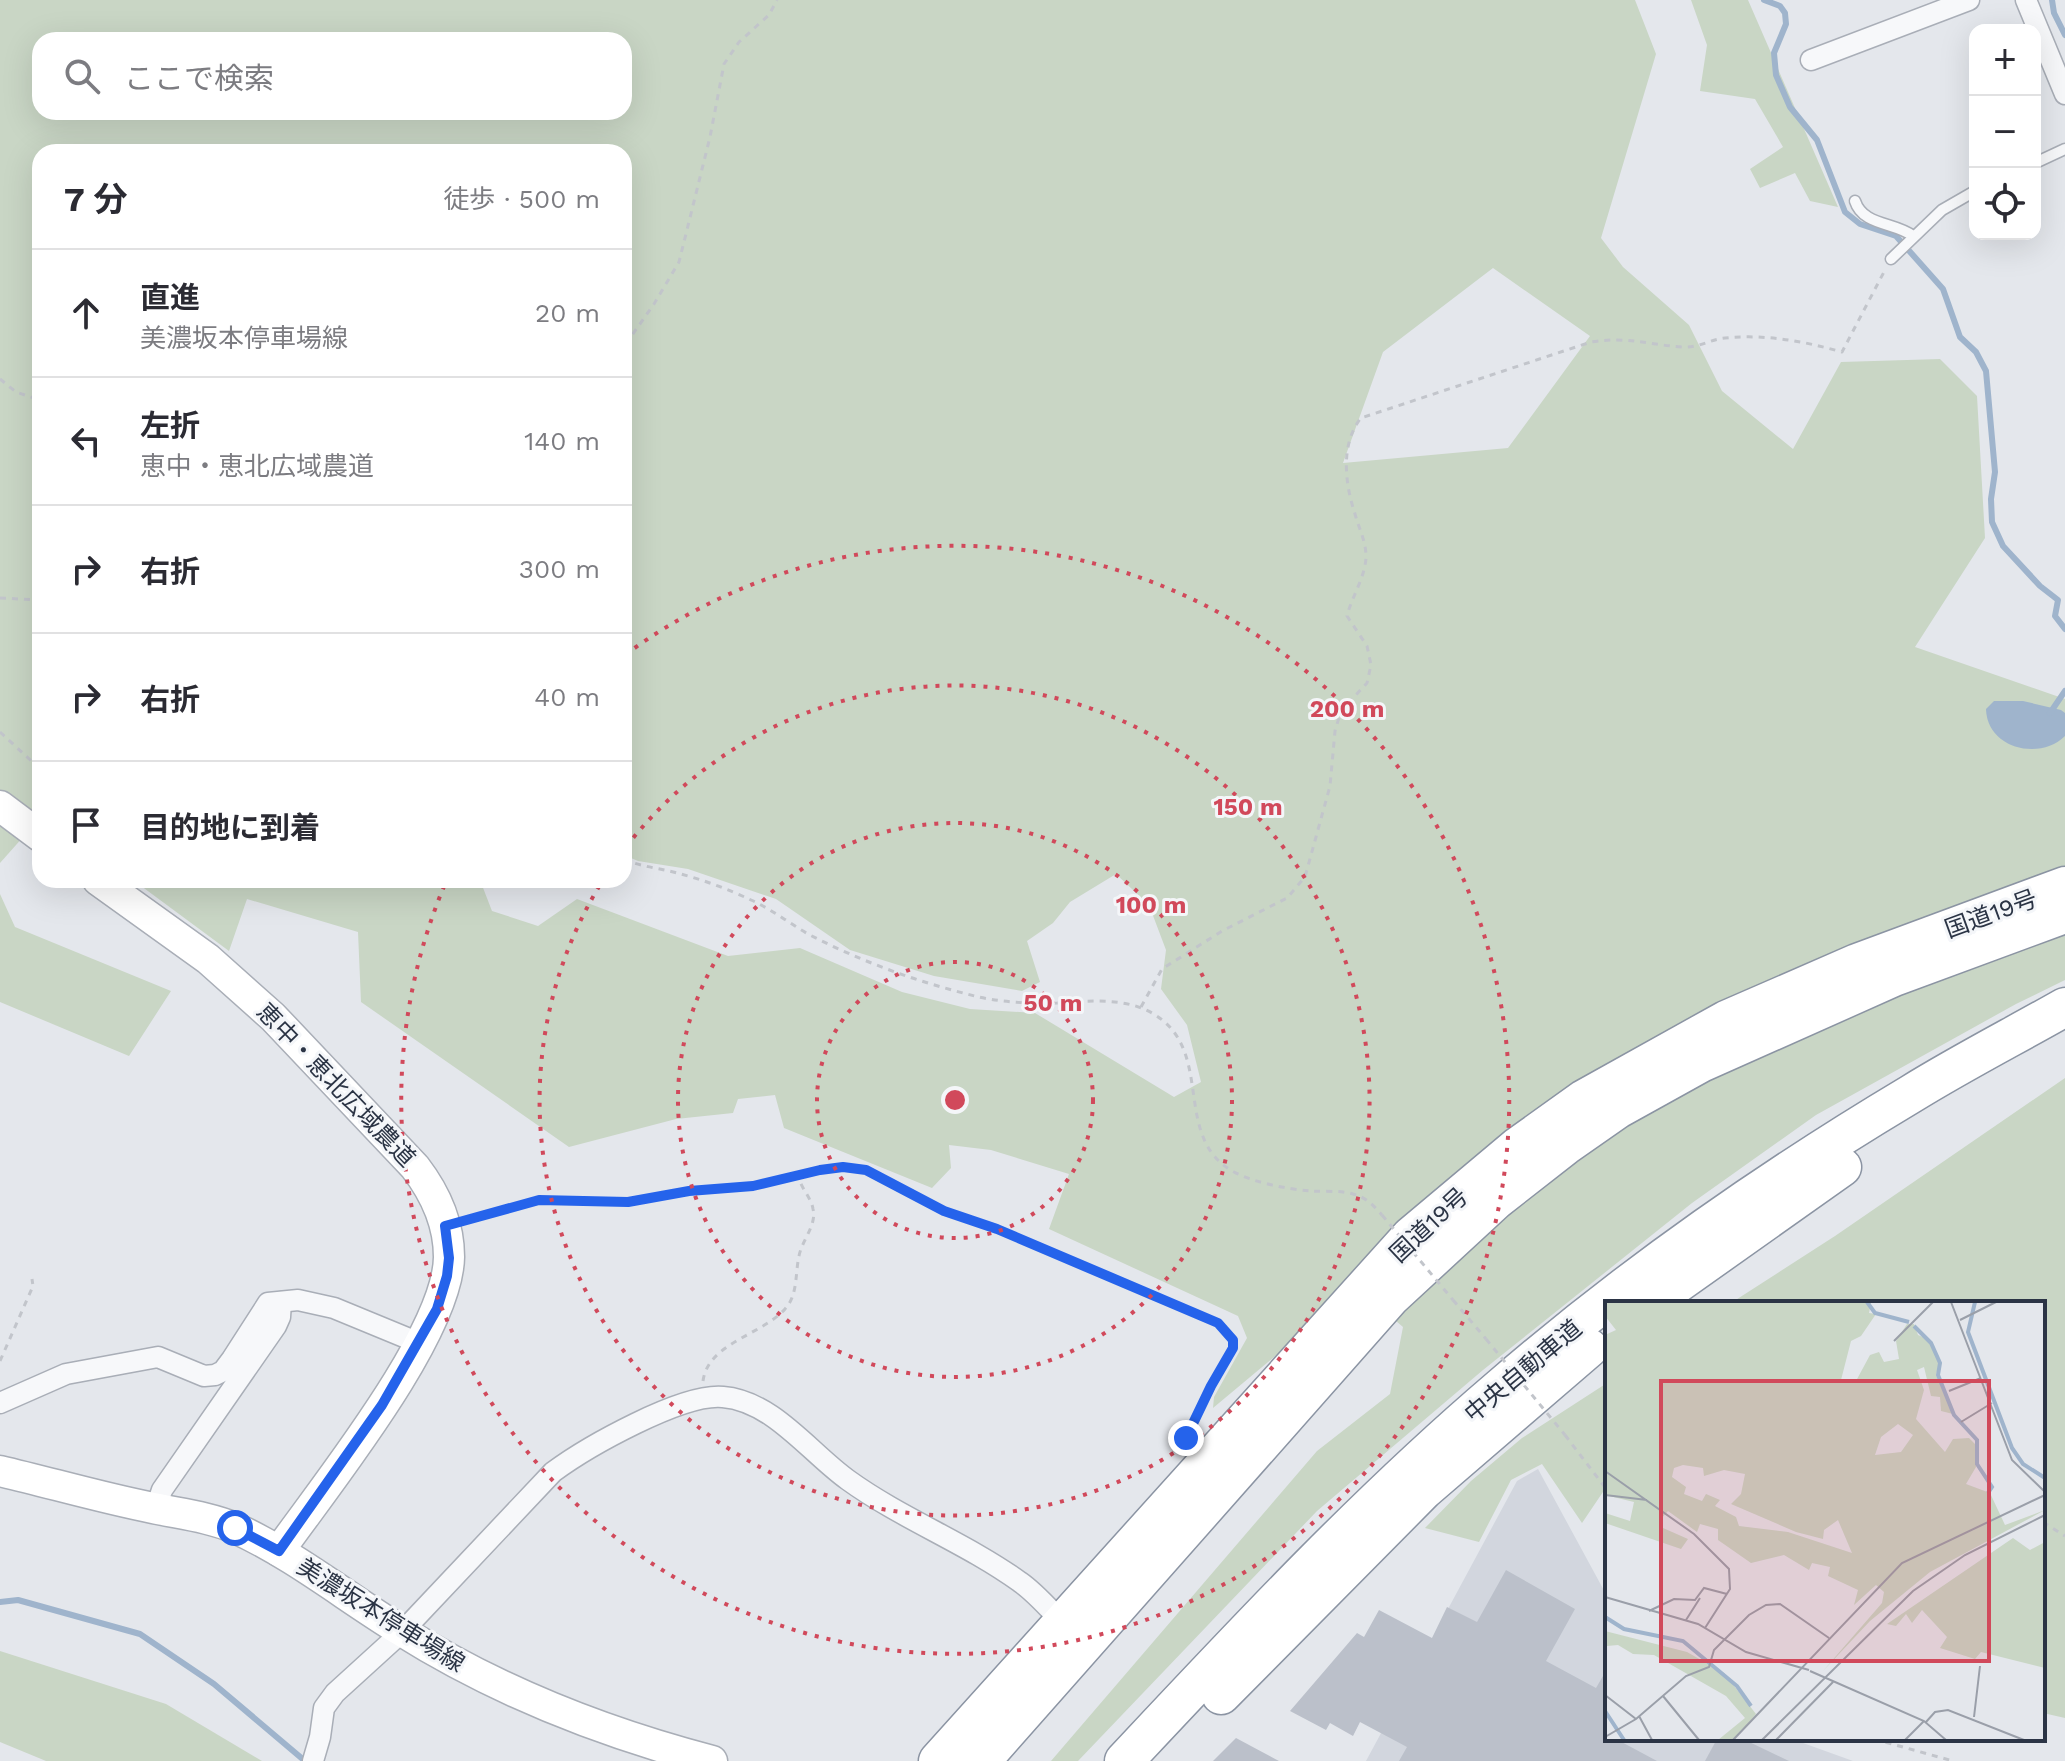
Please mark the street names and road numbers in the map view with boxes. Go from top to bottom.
street label: 国道19号 [1941,884,2041,944]
street label: 恵中・恵北広域農道 [251,998,421,1172]
street label: 国道19号 [1384,1182,1474,1268]
street label: 中央自動車道 [1459,1314,1587,1428]
street label: 美濃坂本停車場線 [292,1552,470,1678]

